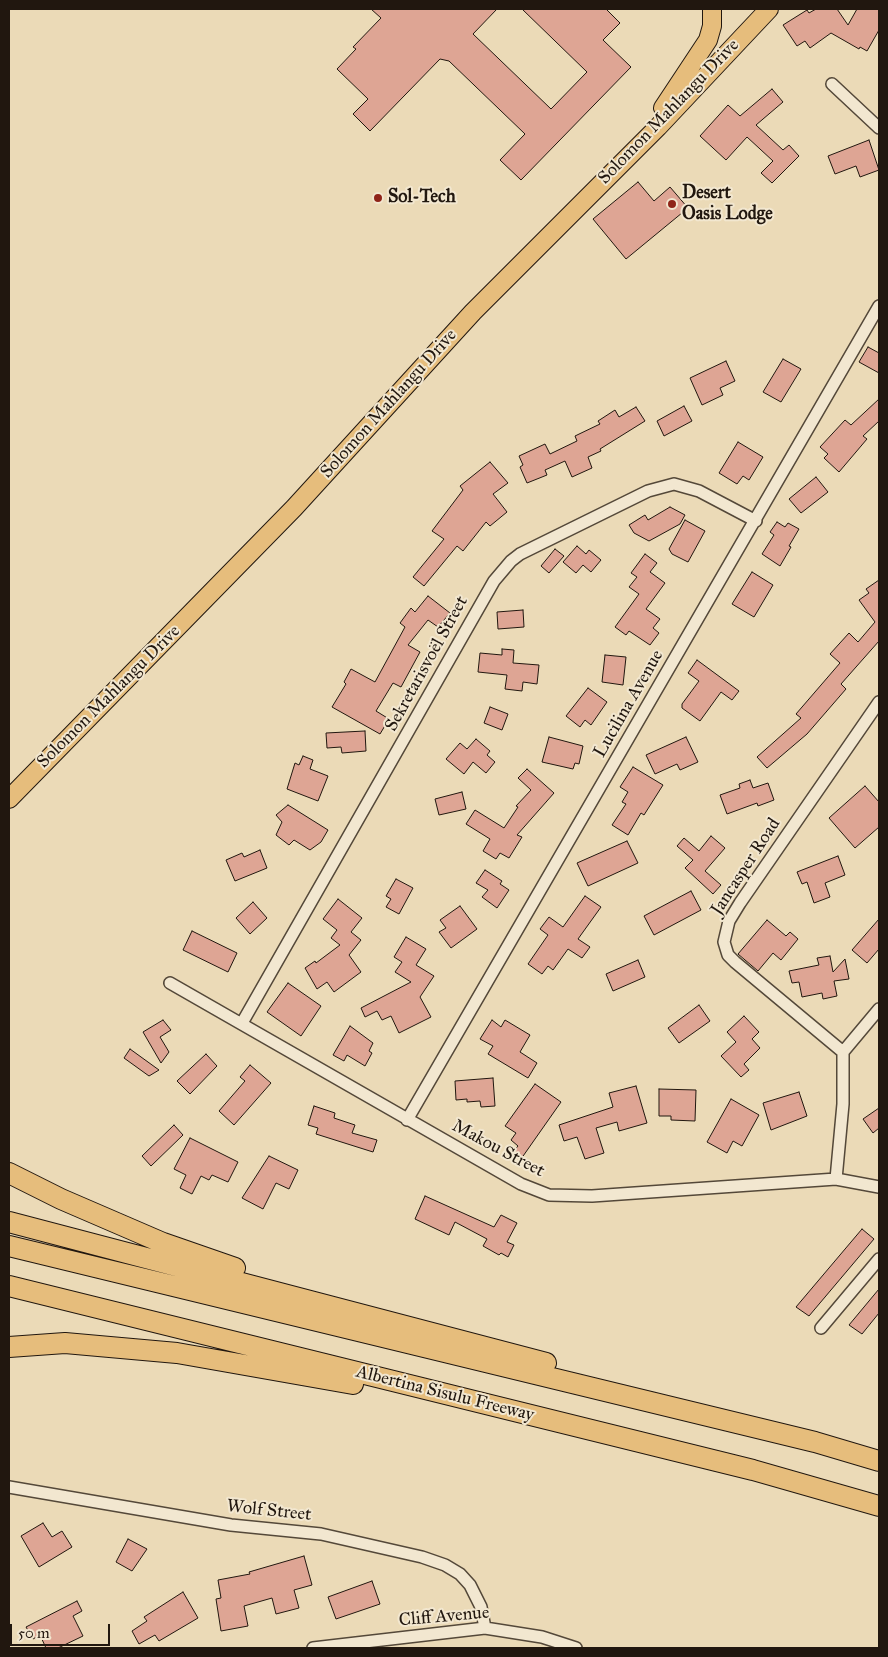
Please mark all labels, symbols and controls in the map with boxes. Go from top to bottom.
street label: Solomon Mahlangu Drive [594,35,744,189]
place label: Desert Oasis Lodge [682,183,773,225]
place label: Sol-Tech [388,187,456,209]
marker: Sol-Tech [372,192,384,204]
marker: Desert Oasis Lodge [666,198,678,210]
street label: Solomon Mahlangu Drive [316,325,462,483]
street label: Sekretarisvoël Street [381,593,473,735]
street label: Solomon Mahlangu Drive [33,621,185,773]
street label: Lucilina Avenue [590,646,668,762]
street label: Jancasper Road [707,814,785,920]
street label: Makou Street [448,1116,548,1182]
street label: Albertina Sisulu Freeway [354,1361,536,1427]
street label: Wolf Street [226,1496,312,1526]
street label: Cliff Avenue [398,1602,490,1632]
scale bar [12,1614,112,1646]
text: 50 m [18,1624,50,1642]

